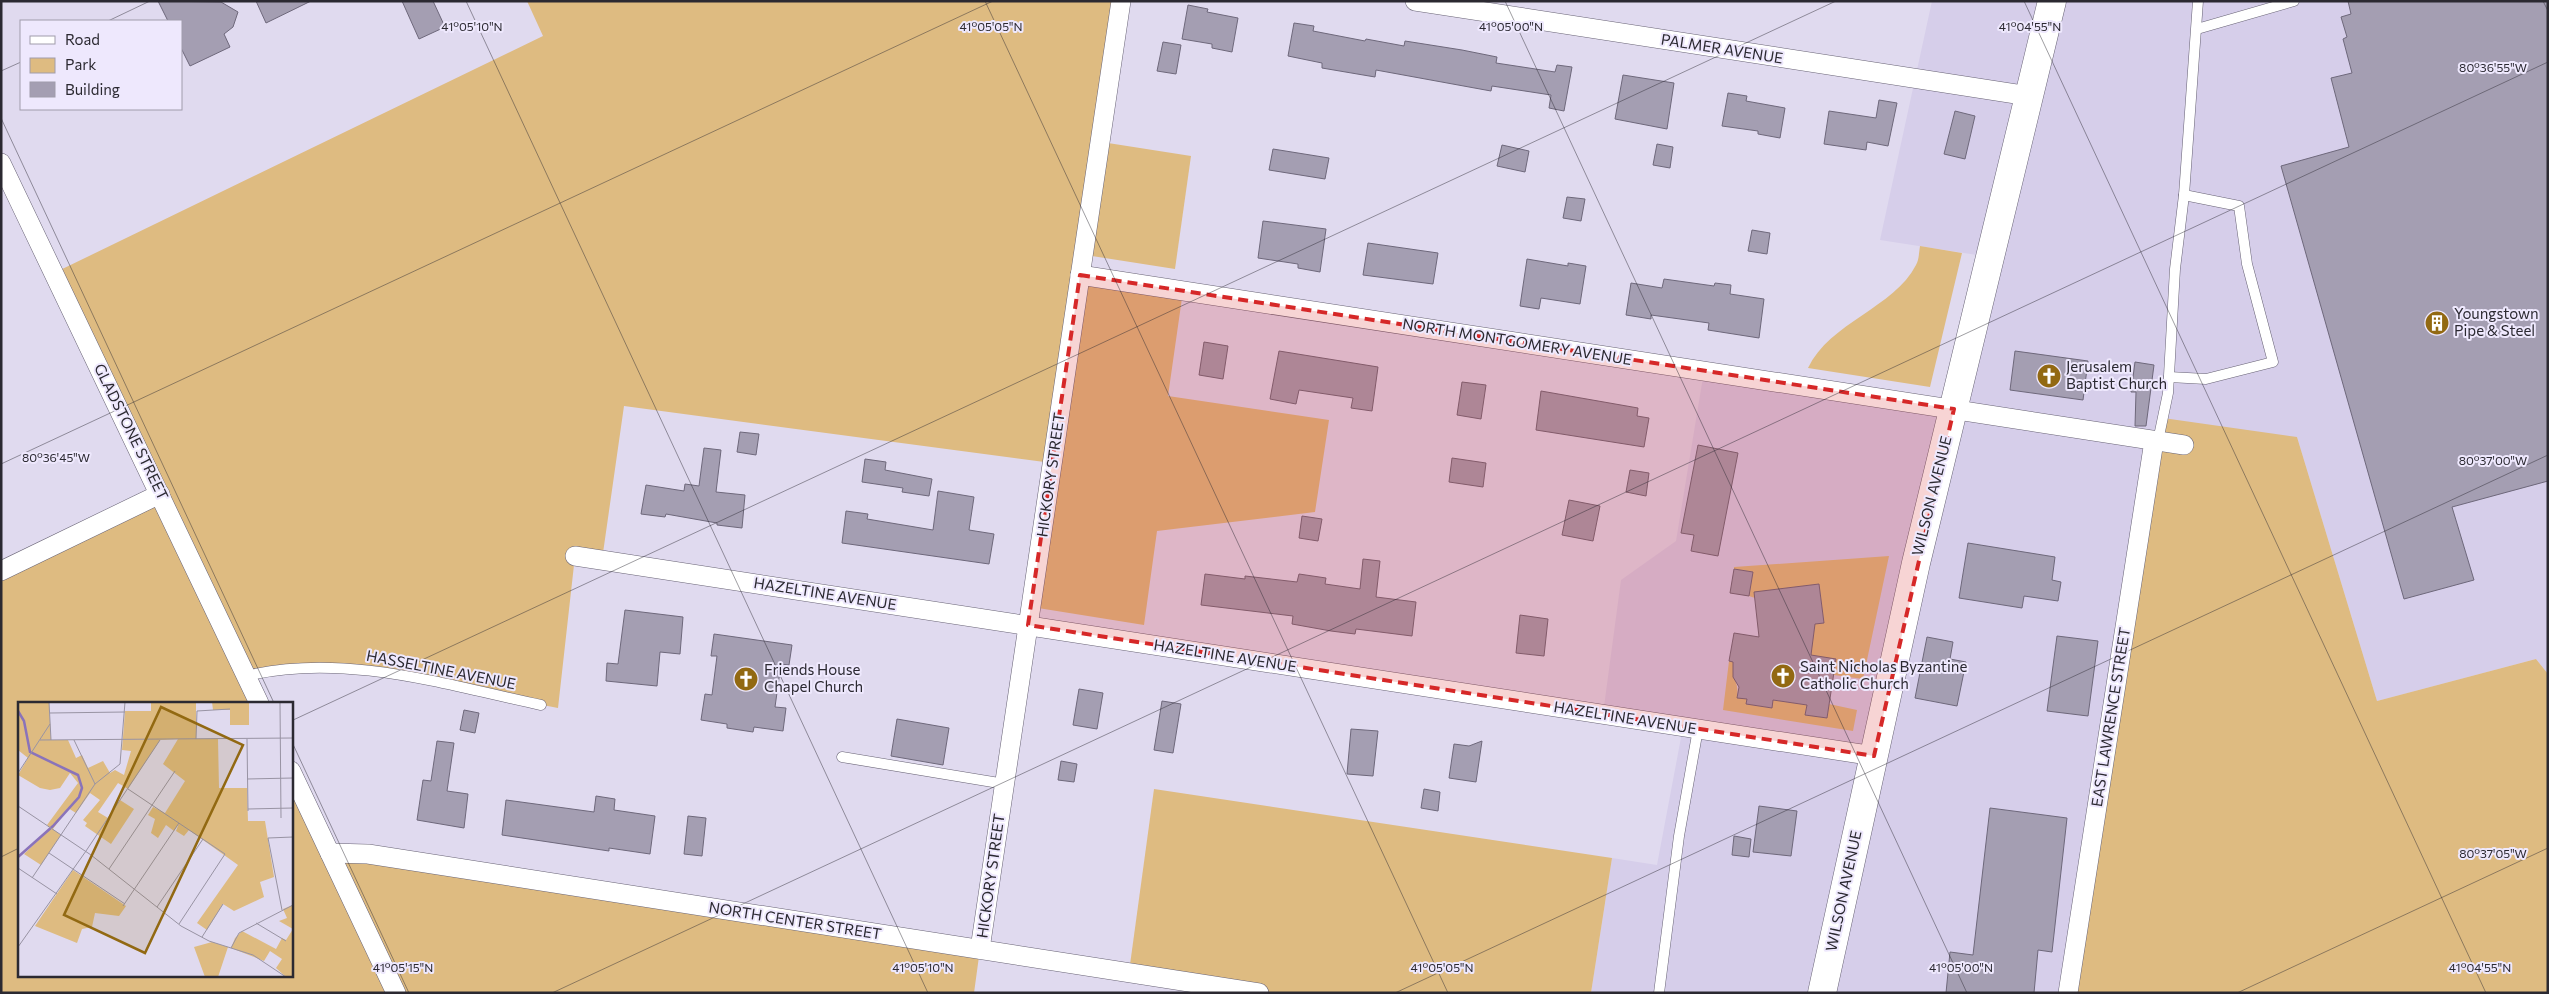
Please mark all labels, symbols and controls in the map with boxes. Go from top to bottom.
text: 41°05'10"N [441,19,503,33]
text: 41°05'05"N [959,19,1023,33]
text: 41°05'00"N [1479,19,1543,33]
text: 41°04'55"N [1999,19,2061,33]
legend [20,20,182,110]
street label: PALMER AVENUE [1660,29,1785,67]
text: Road [65,30,100,48]
text: Park [65,55,96,73]
text: 80°36'55"W [2459,60,2527,74]
text: Building [65,80,120,98]
place label: Youngstown Pipe & Steel [2454,304,2539,339]
building icon: Youngstown Pipe & Steel [2424,310,2450,336]
street label: NORTH MONTGOMERY AVENUE [1401,314,1633,368]
place label: Jerusalem Baptist Church [2066,357,2167,392]
street label: GLADSTONE STREET [91,360,173,503]
church icon: Jerusalem Baptist Church [2036,363,2062,389]
street label: HICKORY STREET [1032,411,1068,538]
street label: WILSON AVENUE [1907,434,1955,558]
text: 80°36'45"W [22,450,90,464]
text: 80°37'00"W [2459,453,2527,467]
street label: HAZELTINE AVENUE [753,573,898,613]
street label: EAST LAWRENCE STREET [2087,625,2133,808]
street label: HAZELTINE AVENUE [1153,635,1298,675]
street label: HASSELTINE AVENUE [365,646,517,692]
place label: Saint Nicholas Byzantine Catholic Church [1800,657,1967,692]
place label: Friends House Chapel Church [764,660,863,695]
church icon: Saint Nicholas Byzantine Catholic Church [1770,663,1796,689]
church icon: Friends House Chapel Church [733,666,759,692]
street label: HAZELTINE AVENUE [1553,697,1698,737]
inset map [18,702,292,976]
street label: HICKORY STREET [972,812,1008,939]
street label: WILSON AVENUE [1821,829,1865,953]
text: 80°37'05"W [2459,846,2527,860]
street label: NORTH CENTER STREET [707,897,883,943]
text: 41°05'15"N [373,960,433,974]
text: 41°05'10"N [892,960,954,974]
text: 41°05'05"N [1410,960,1474,974]
text: 41°05'00"N [1929,960,1993,974]
text: 41°04'55"N [2449,960,2511,974]

